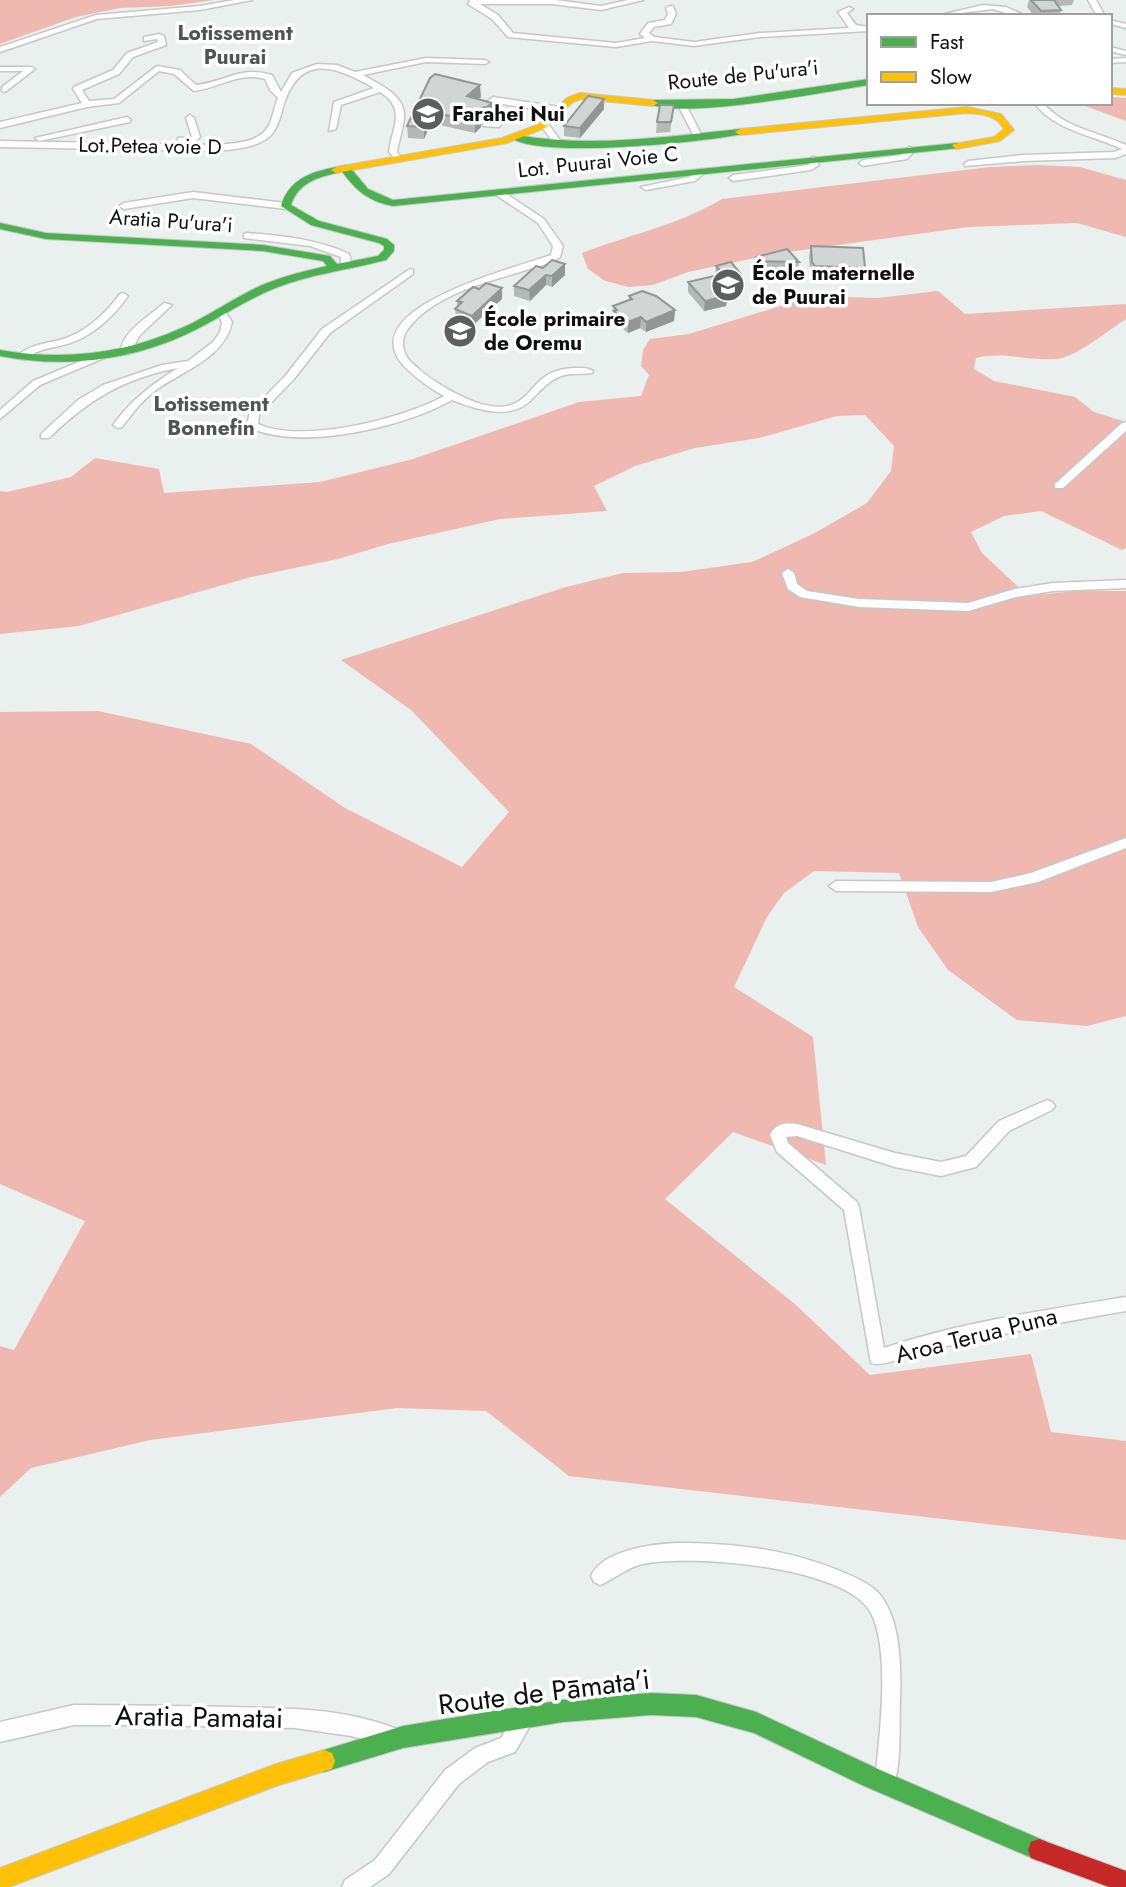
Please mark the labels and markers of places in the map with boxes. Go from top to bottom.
school or university icon: Farahei Nui [409,95,447,133]
place label: Farahei Nui [452,99,565,129]
place label: École maternelle de Puurai [752,258,915,312]
school or university icon: École maternelle de Puurai [709,266,747,304]
place label: École primaire de Oremu [484,304,626,358]
school or university icon: École primaire de Oremu [441,312,479,350]

